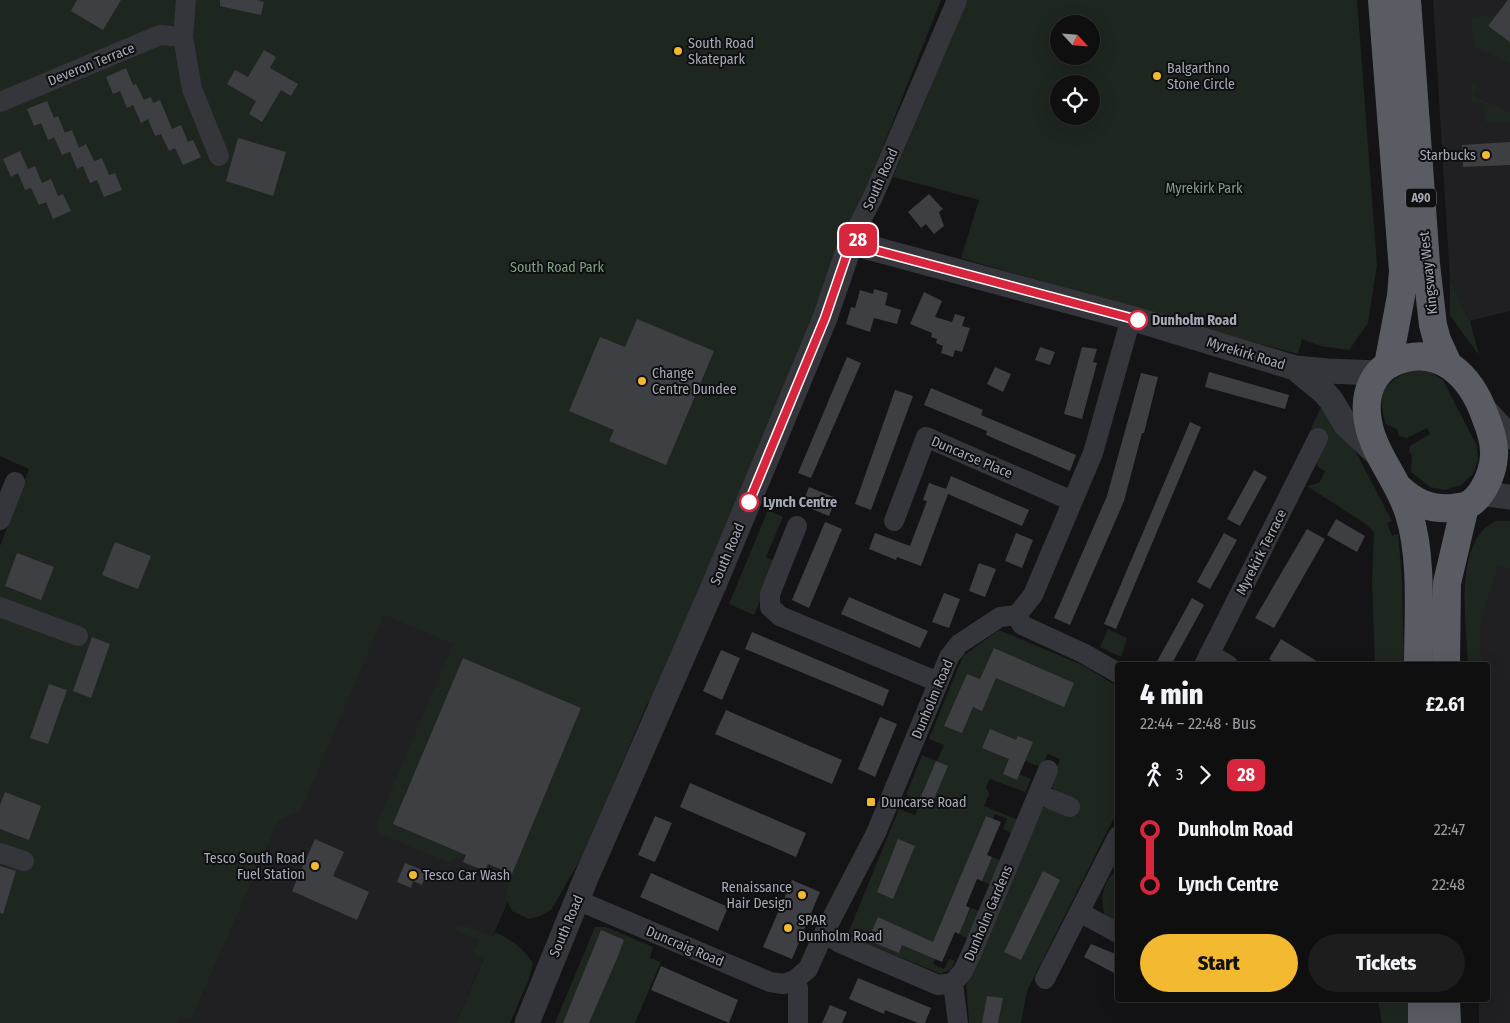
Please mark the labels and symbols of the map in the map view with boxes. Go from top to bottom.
north arrow [1050,15,1100,65]
place label: South Road Skatepark [688,35,754,68]
street label: Deveron Terrace [45,39,137,90]
marker: South Road Skatepark [672,45,684,57]
place label: Balgarthno Stone Circle [1167,60,1235,93]
marker: Balgarthno Stone Circle [1151,70,1163,82]
street label: South Road [859,146,902,213]
place label: Starbucks [1420,147,1476,164]
marker: Starbucks [1480,149,1492,161]
park label: Myrekirk Park [1165,180,1243,197]
road number: A90 [1406,188,1436,208]
line badge: 28 [836,224,880,256]
street label: Kingsway West [1416,230,1441,315]
park label: South Road Park [510,259,604,276]
marker: Dunholm Road [1128,310,1148,330]
place label: Dunholm Road [1152,312,1237,329]
street label: Myrekirk Road [1204,333,1287,374]
place label: Change Centre Dundee [652,365,737,398]
marker: Change Centre Dundee [636,375,648,387]
street label: Duncarse Place [929,433,1015,482]
marker: Lynch Centre [739,492,759,512]
place label: Lynch Centre [763,494,837,511]
street label: Myrekirk Terrace [1233,506,1290,598]
street label: South Road [707,521,748,588]
street label: Dunholm Road [908,657,957,741]
place label: Duncarse Road [881,794,966,811]
marker: Duncarse Road [865,796,877,808]
place label: Tesco South Road Fuel Station [204,850,305,883]
marker: Tesco South Road Fuel Station [309,860,321,872]
street label: Dunholm Gardens [961,863,1016,964]
place label: Tesco Car Wash [423,867,510,884]
marker: Tesco Car Wash [407,869,419,881]
place label: Renaissance Hair Design [721,879,792,912]
marker: Renaissance Hair Design [796,889,808,901]
street label: South Road [546,893,587,960]
place label: SPAR Dunholm Road [798,912,882,945]
marker: SPAR Dunholm Road [782,922,794,934]
street label: Duncraig Road [643,923,726,970]

